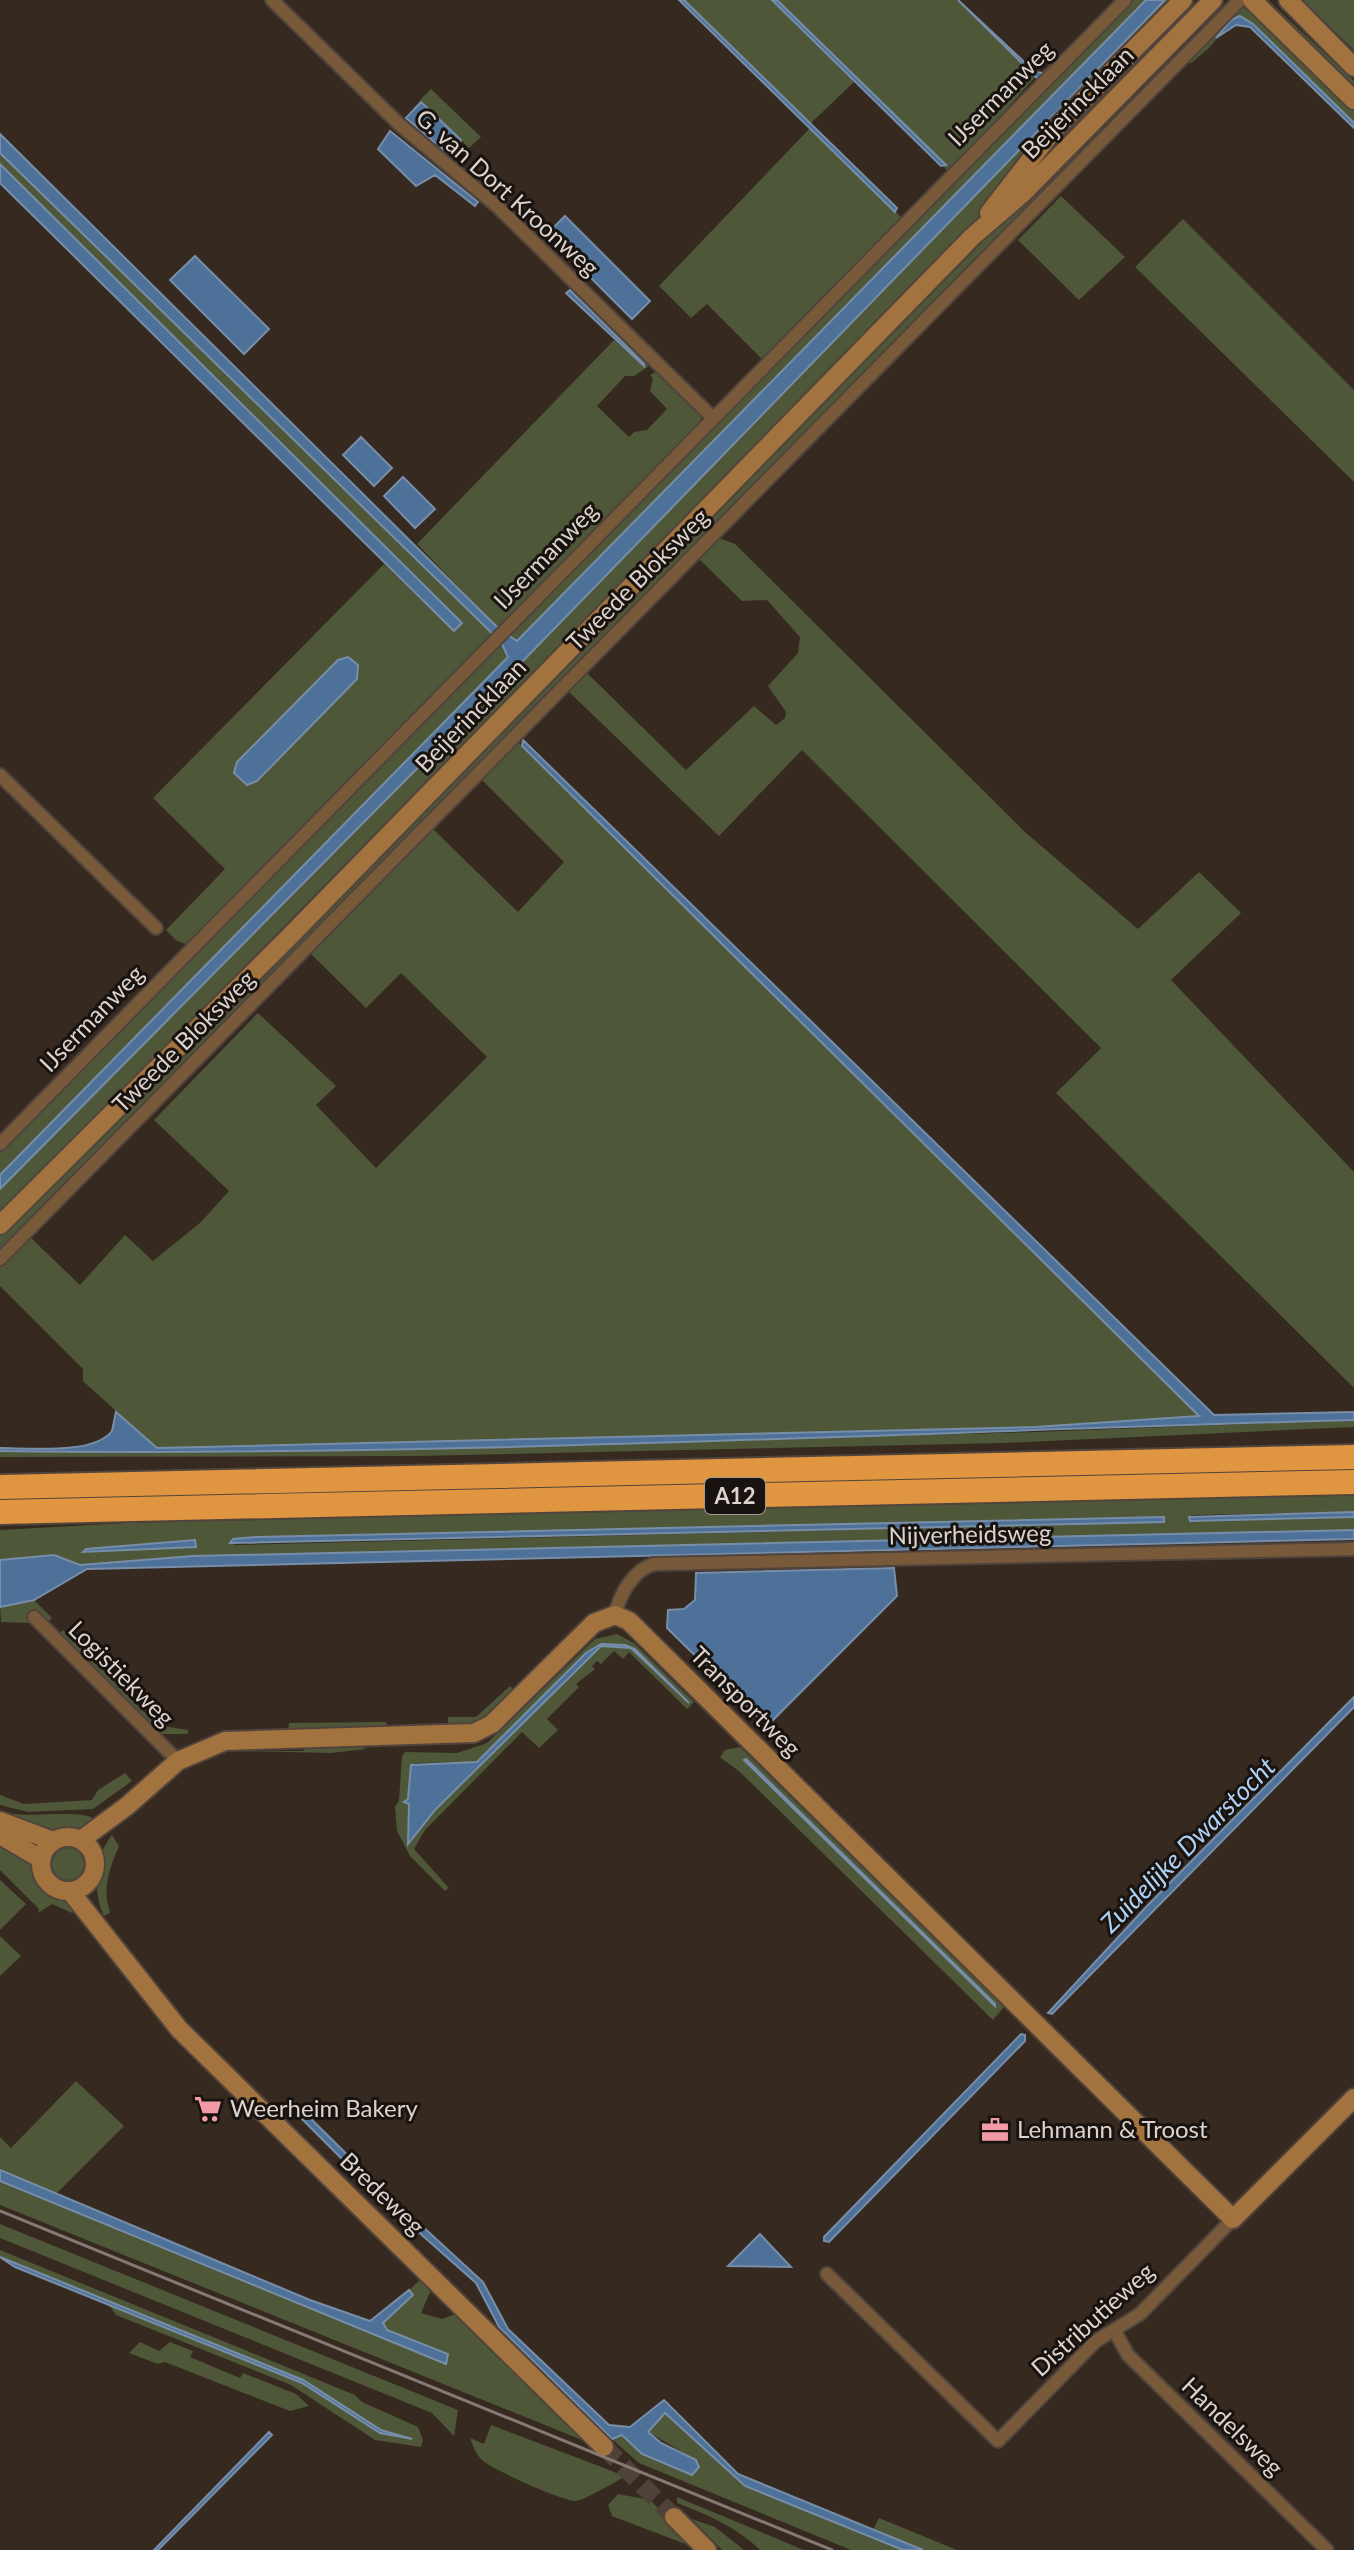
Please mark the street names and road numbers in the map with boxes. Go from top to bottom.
street label: IJsermanweg [941,34,1059,152]
street label: Beijerincklaan [1015,40,1139,164]
street label: G. van Dort Kroonweg [411,102,605,282]
street label: IJsermanweg [487,496,603,614]
street label: Tweede Bloksweg [560,502,714,656]
street label: Beijerincklaan [409,652,531,778]
street label: IJsermanweg [33,959,149,1077]
street label: Tweede Bloksweg [106,964,260,1118]
road number: A12 [705,1478,765,1514]
street label: Nijverheidsweg [888,1518,1052,1549]
street label: Logistiekweg [63,1614,181,1732]
street label: Transportweg [685,1640,807,1762]
street label: Bredeweg [335,2146,431,2240]
street label: Distributieweg [1025,2256,1159,2382]
street label: Handelsweg [1176,2371,1290,2481]

